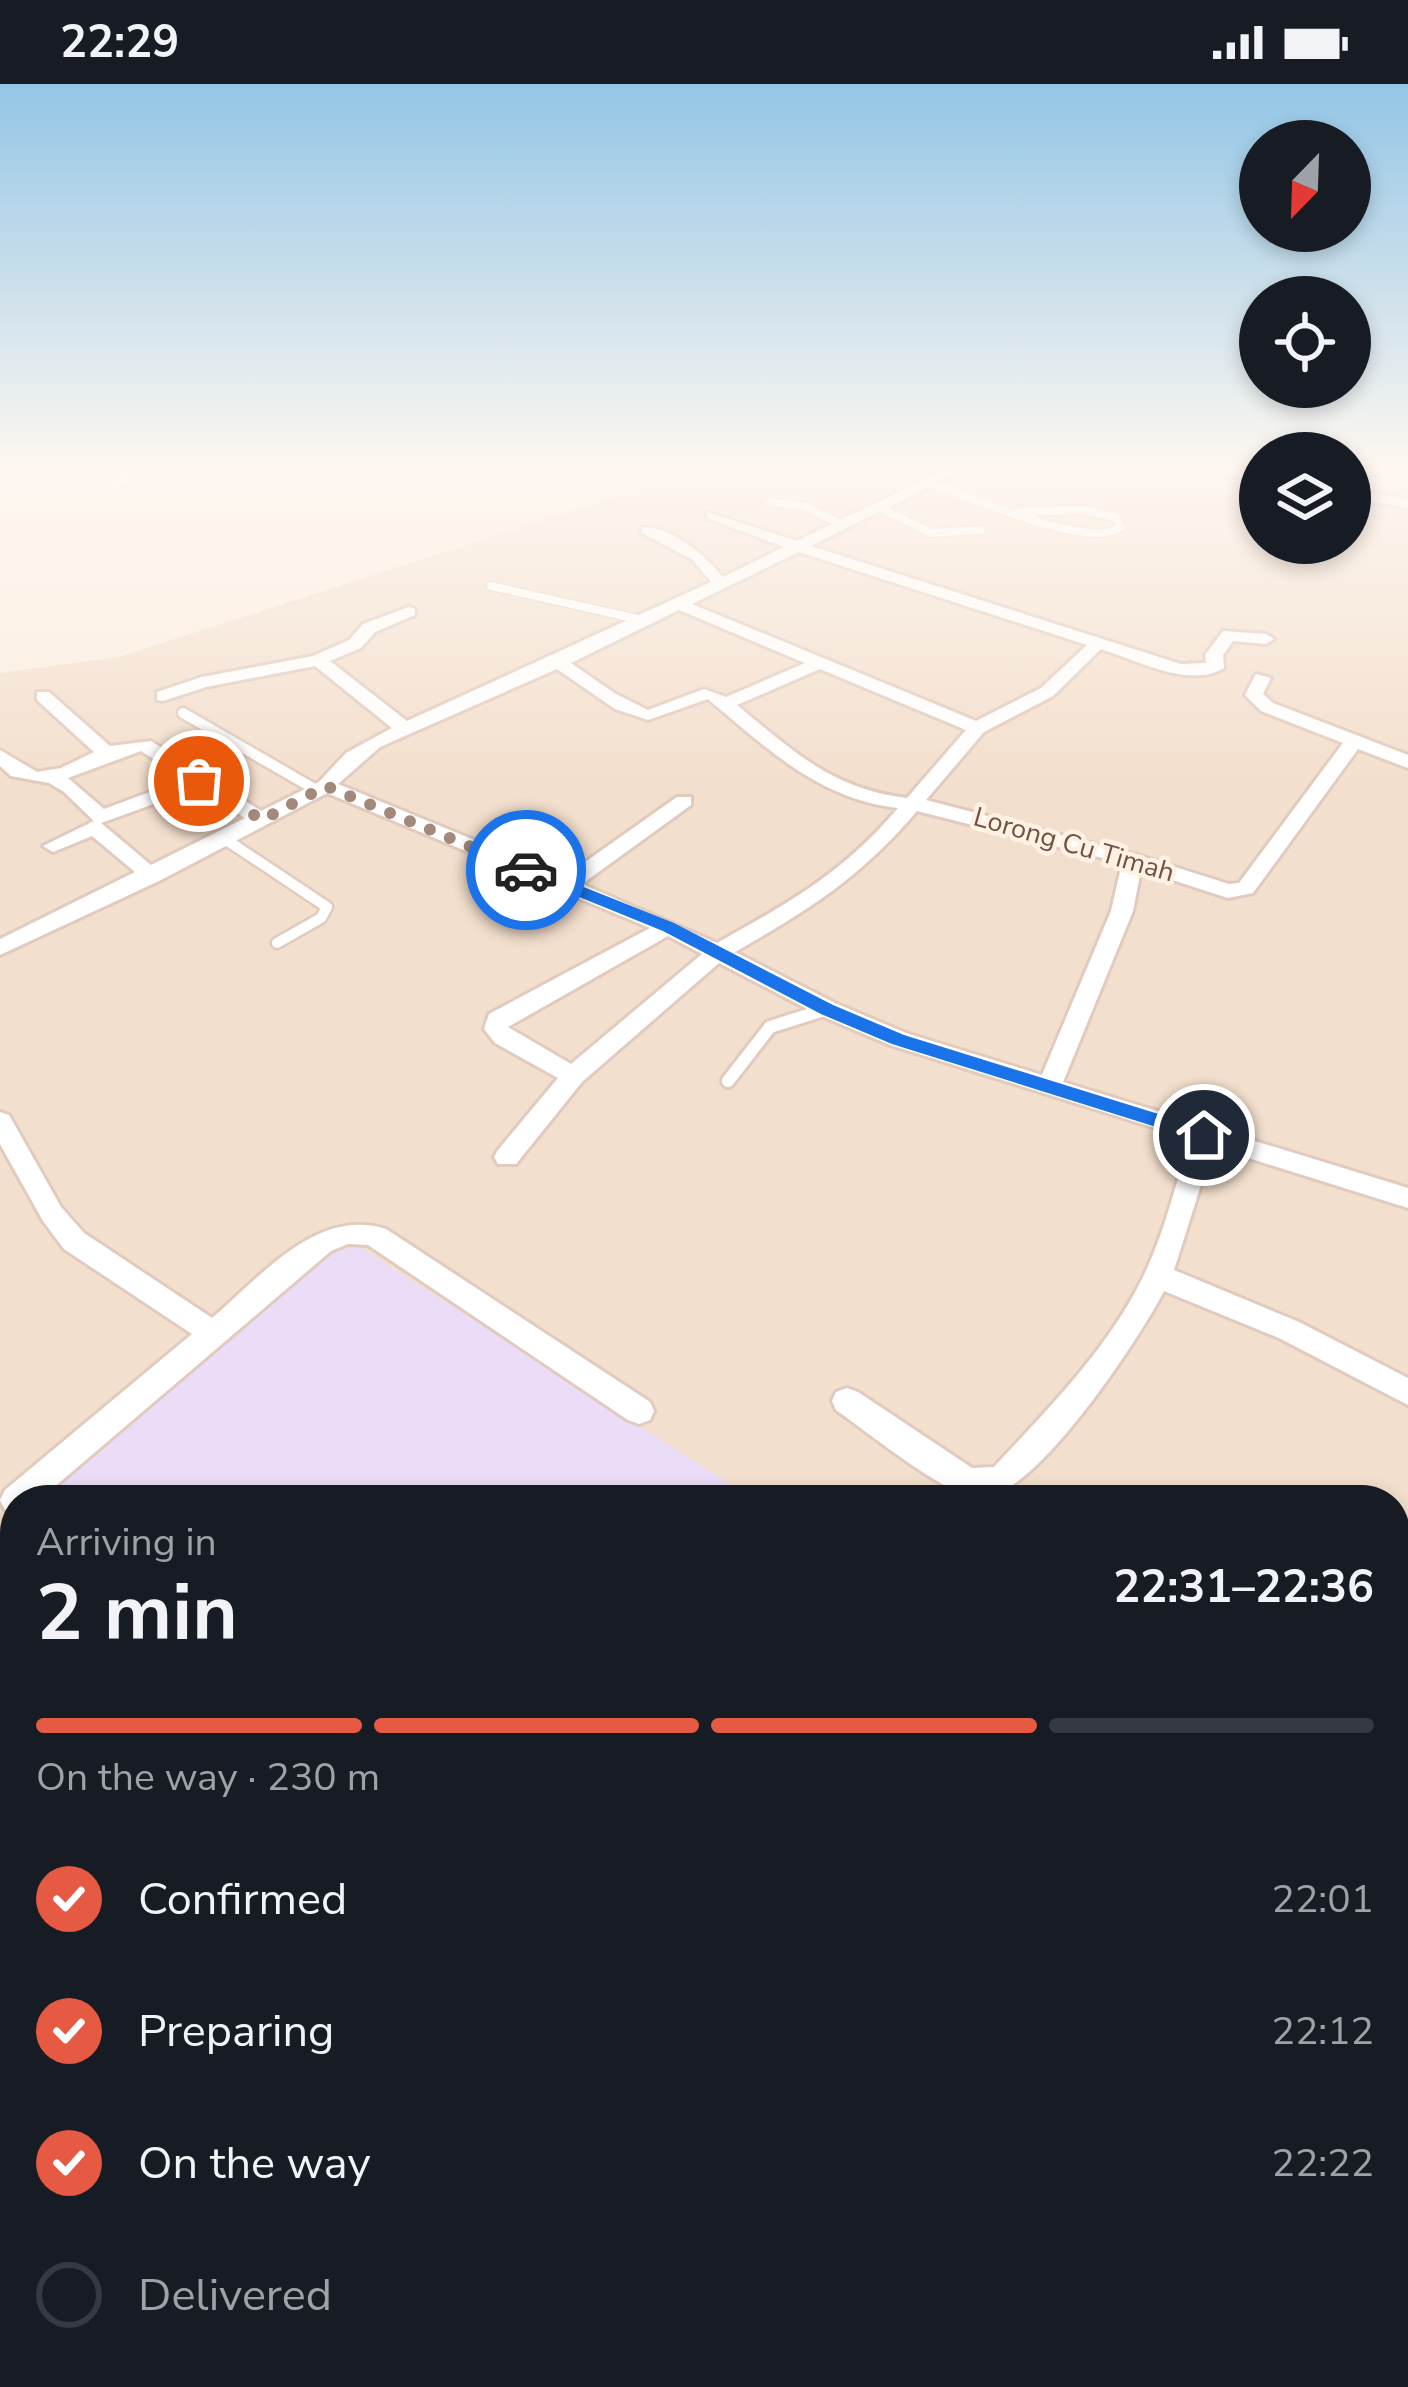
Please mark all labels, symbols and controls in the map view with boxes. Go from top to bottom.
text: 22:29 [60,12,179,73]
north arrow [1239,120,1371,252]
map controls [1239,120,1371,564]
button: locate [1239,276,1371,408]
button: layers [1239,432,1371,564]
pin [148,730,250,832]
icon: bag [166,748,232,814]
street label: Lorong Cu Timah [969,799,1179,891]
courier [466,810,586,930]
icon: car [493,837,559,903]
pin [1153,1084,1255,1186]
icon: home [1171,1102,1237,1168]
text: Arriving in [36,1516,217,1569]
text: 22:31–22:36 [1113,1557,1374,1618]
text: 2 min [36,1560,238,1667]
text: On the way · 230 m [36,1751,380,1804]
icon: check [36,1866,102,1932]
text: Confirmed [138,1869,347,1930]
text: 22:01 [1272,1873,1374,1926]
icon: check [36,1998,102,2064]
text: Preparing [138,2001,334,2062]
text: 22:12 [1272,2005,1374,2058]
icon: check [36,2130,102,2196]
text: On the way [138,2133,371,2194]
text: 22:22 [1272,2137,1374,2190]
text: Delivered [138,2265,332,2326]

